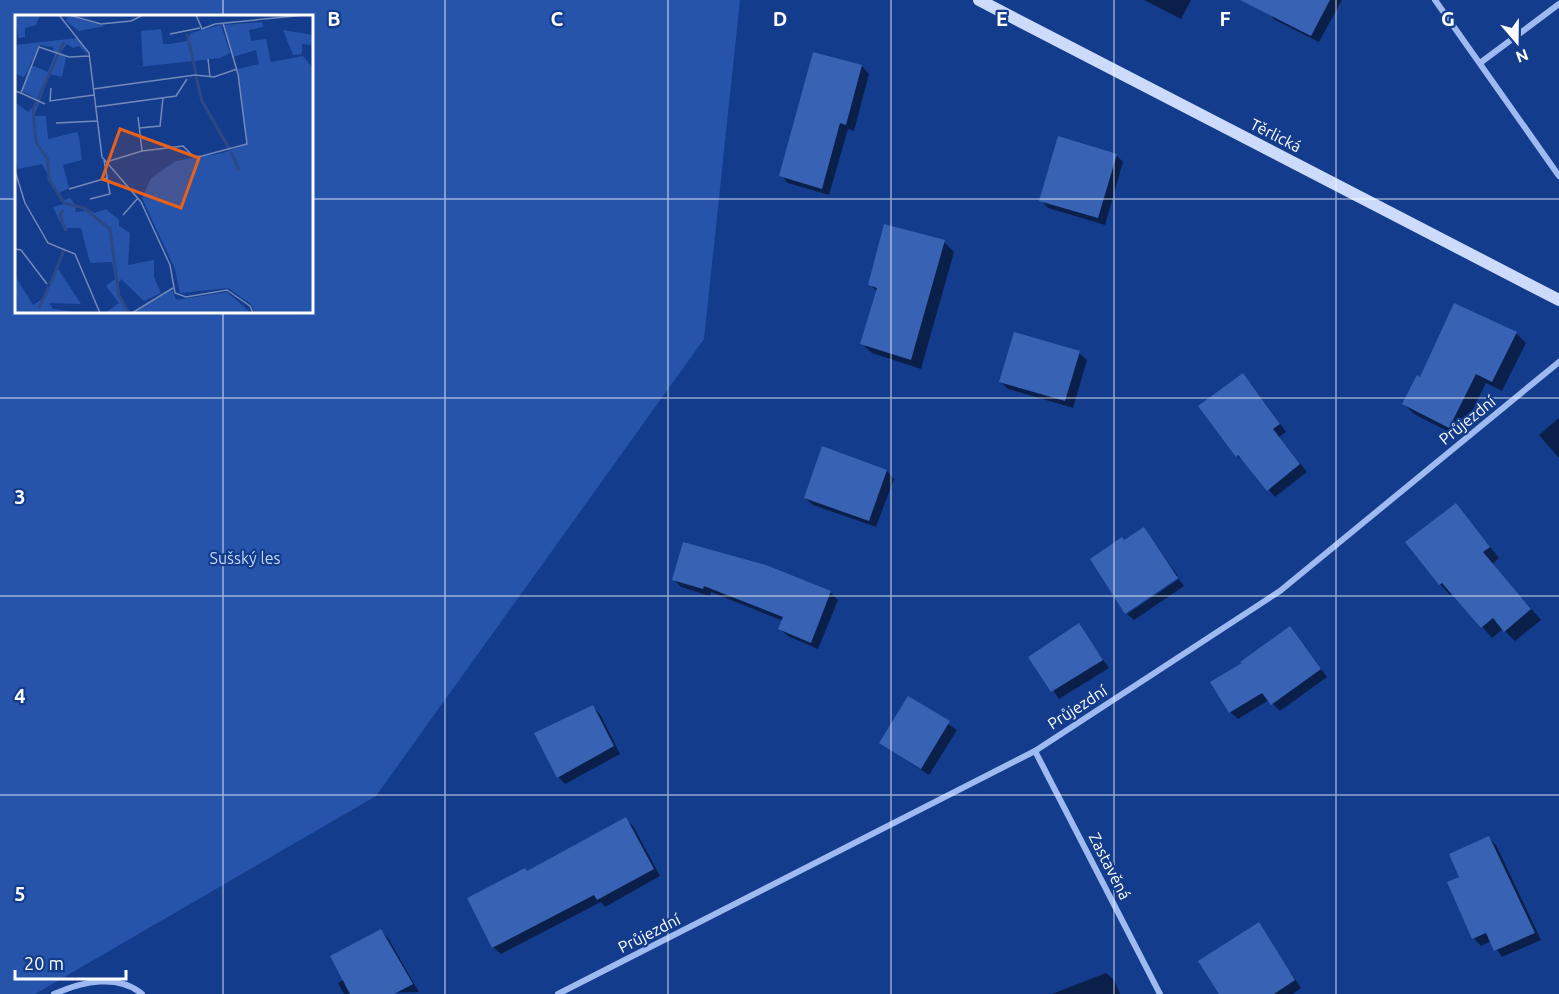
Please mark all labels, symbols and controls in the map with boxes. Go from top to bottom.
text: B [327,7,341,30]
text: C [551,7,564,30]
text: D [773,7,787,30]
text: E [996,7,1008,30]
text: F [1219,7,1231,30]
text: G [1441,7,1455,30]
north arrow [1487,12,1547,72]
inset map [15,15,314,314]
text: N [1513,46,1531,67]
street label: Těrlická [1247,115,1305,155]
street label: Průjezdní [1435,391,1500,448]
text: 3 [14,485,26,508]
park label: Sušský les [210,549,280,567]
street label: Průjezdní [1044,681,1111,733]
text: 4 [14,684,26,707]
street label: Zastavěná [1085,830,1135,902]
text: 5 [14,882,26,905]
street label: Průjezdní [615,909,684,956]
scale bar [15,943,126,981]
text: 20 m [24,953,64,973]

